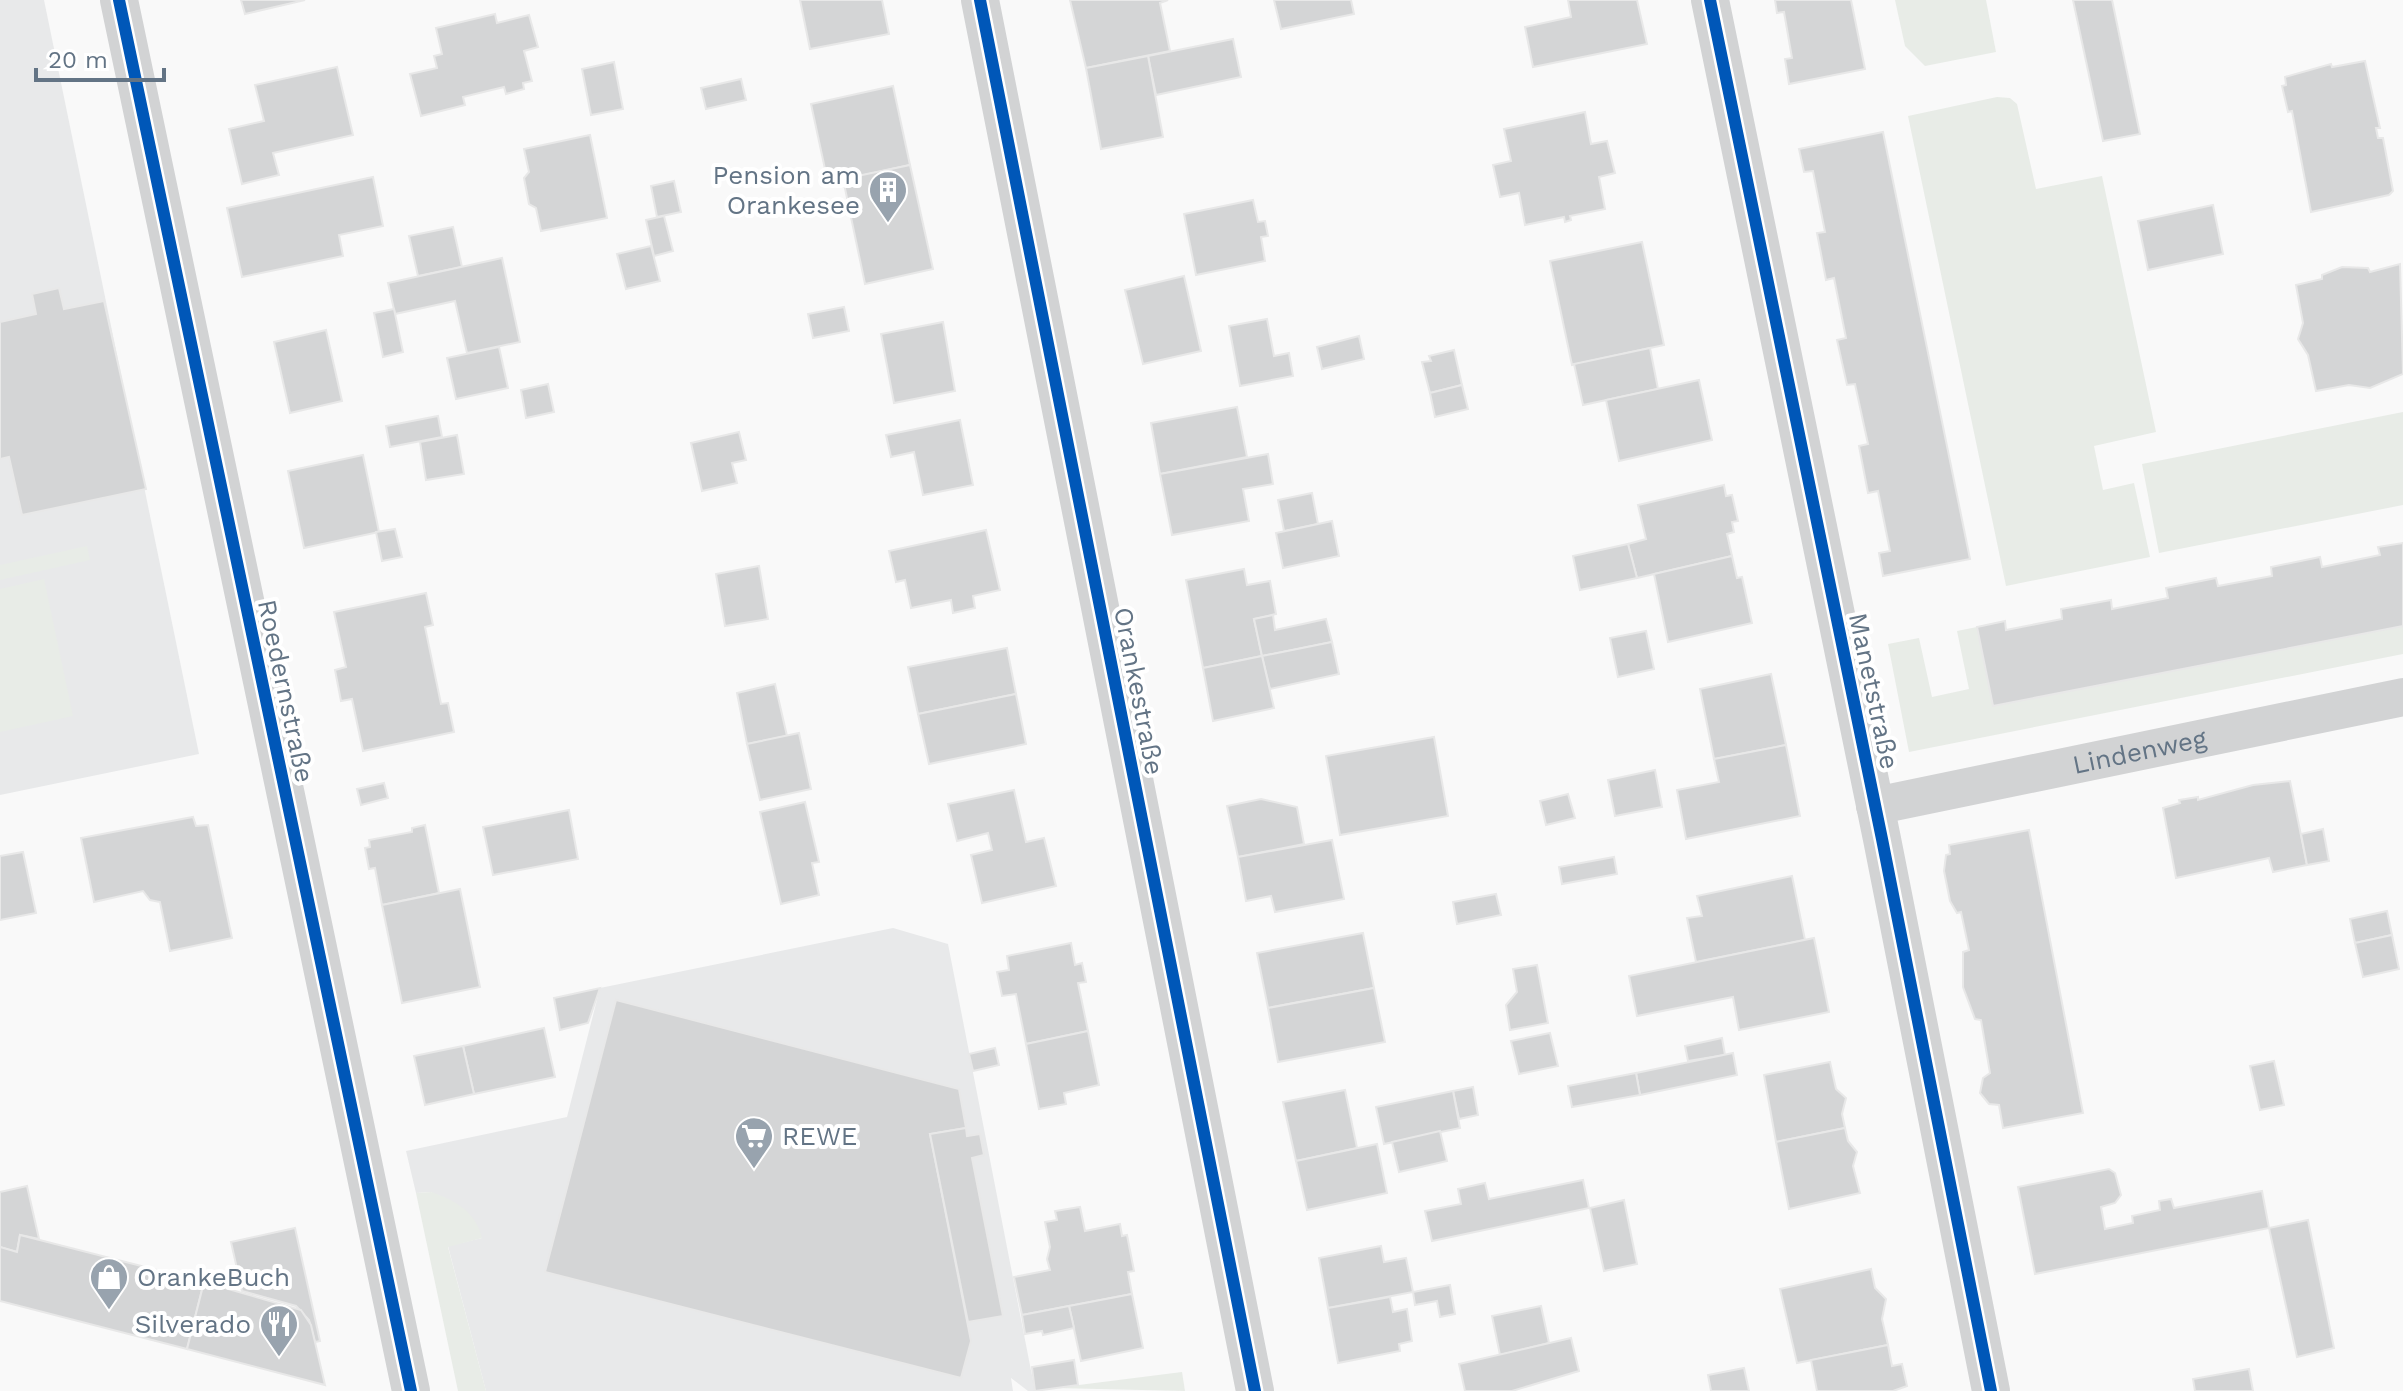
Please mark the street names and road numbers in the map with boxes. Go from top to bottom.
street label: Roedernstraße [252,597,320,785]
street label: Orankestraße [1108,605,1170,777]
street label: Manetstraße [1843,610,1905,772]
street label: Lindenweg [2070,723,2209,780]

